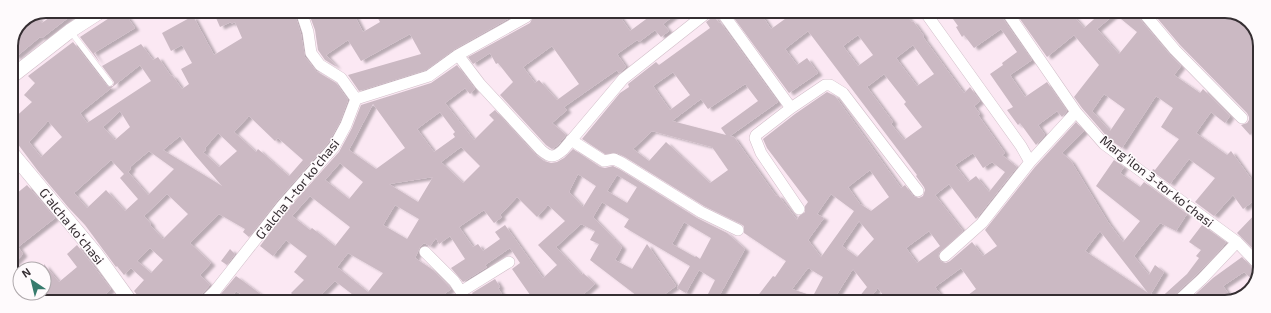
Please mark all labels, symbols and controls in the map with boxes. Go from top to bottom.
street label: Margʻilon 3-tor koʻchasi [1097,132,1217,230]
street label: Gʼalcha 1-tor koʼchasi [252,136,342,242]
street label: Gʻalcha koʻchasi [36,185,108,267]
north arrow [12,261,52,301]
text: N [19,265,33,280]

